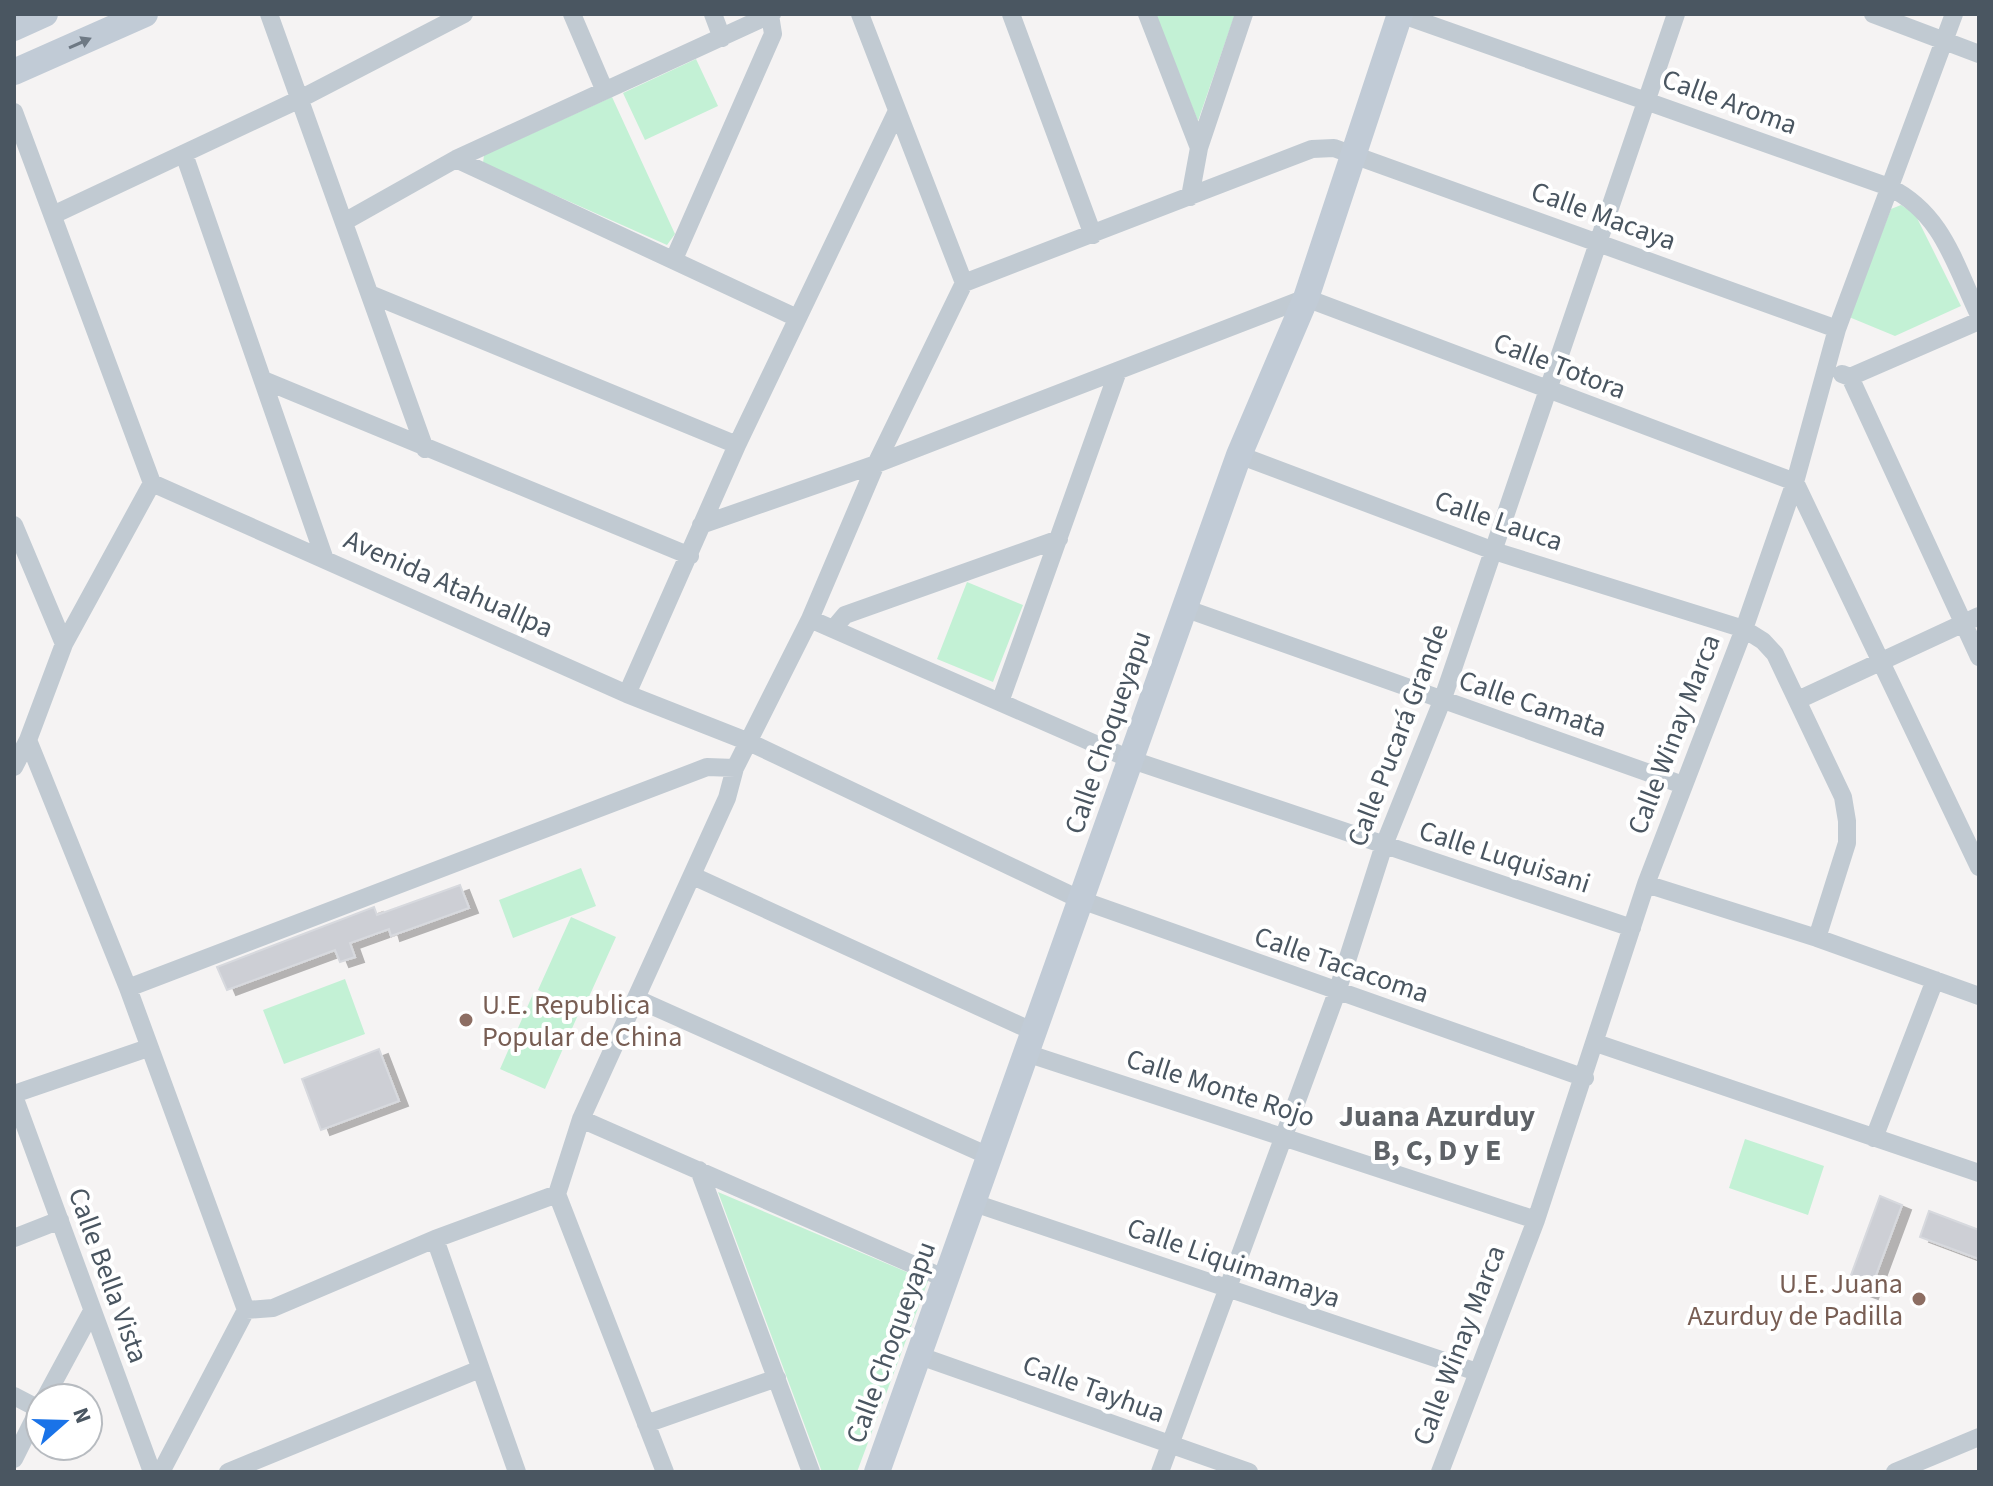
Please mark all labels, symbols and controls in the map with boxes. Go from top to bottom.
one-way arrow [68,36,91,50]
street label: Calle Aroma [1657,59,1803,145]
street label: Calle Macaya [1526,171,1682,261]
street label: Calle Totora [1488,322,1632,410]
street label: Calle Lauca [1429,480,1568,562]
street label: Avenida Atahuallpa [338,520,560,648]
street label: Calle Pucará Grande [1337,618,1459,852]
street label: Calle Choqueyapu [1054,625,1161,839]
street label: Calle Winay Marca [1617,629,1730,840]
street label: Calle Camata [1453,660,1612,748]
street label: Calle Luquisani [1414,810,1596,903]
street label: Calle Tacacoma [1249,916,1434,1014]
place label: U.E. Republica Popular de China [482,985,682,1057]
marker: U.E. Republica Popular de China [457,1011,475,1029]
street label: Calle Monte Rojo [1121,1039,1320,1137]
district label: Juana Azurduy B, C, D y E [1339,1095,1536,1172]
street label: Calle Bella Vista [58,1182,158,1368]
street label: Calle Liquimamaya [1122,1208,1346,1318]
street label: Calle Choqueyapu [836,1236,946,1449]
street label: Calle Winay Marca [1402,1240,1515,1451]
place label: U.E. Juana Azurduy de Padilla [1687,1264,1903,1336]
marker: U.E. Juana Azurduy de Padilla [1910,1290,1928,1308]
street label: Calle Tayhua [1017,1345,1170,1433]
north arrow [24,1382,104,1462]
text: N [64,1403,99,1428]

